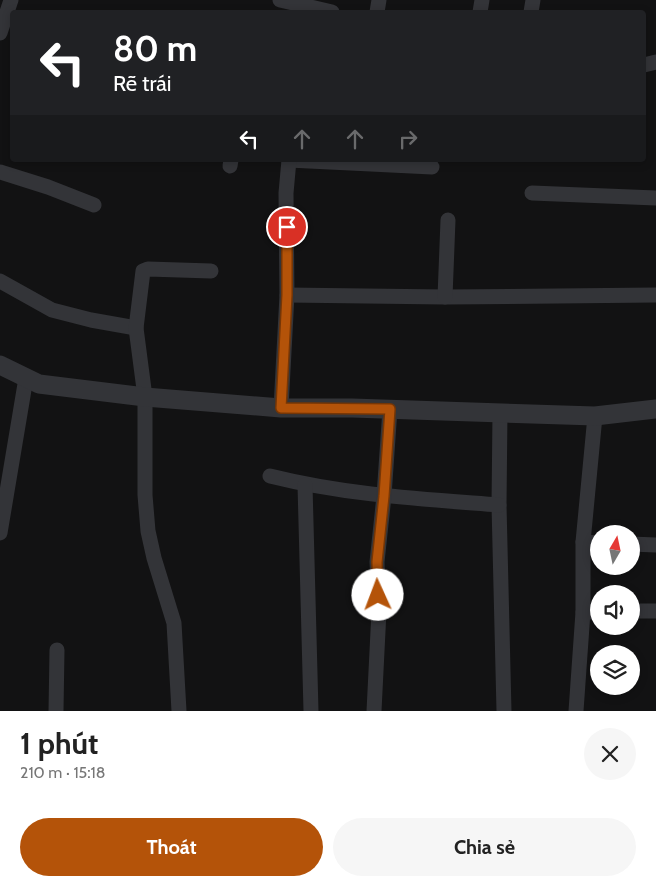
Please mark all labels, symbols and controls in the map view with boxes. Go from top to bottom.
text: 80 m [113,27,197,70]
icon: left [30,30,95,95]
text: Rẽ trái [113,70,172,97]
icon: left [235,125,263,153]
icon: ahead [288,125,316,153]
icon: ahead [341,125,369,153]
icon: right [394,125,422,153]
pin [266,206,308,248]
icon: arrive [273,213,301,241]
north arrow [590,525,640,575]
map controls [590,525,640,695]
position arrow [351,568,403,620]
button: sound [590,585,640,635]
button: layers [590,645,640,695]
text: 1 phút [20,725,98,762]
button: close [584,728,636,780]
text: 210 m · 15:18 [20,763,106,782]
button: Thoát [20,818,323,876]
button: Chia sẻ [333,818,636,876]

